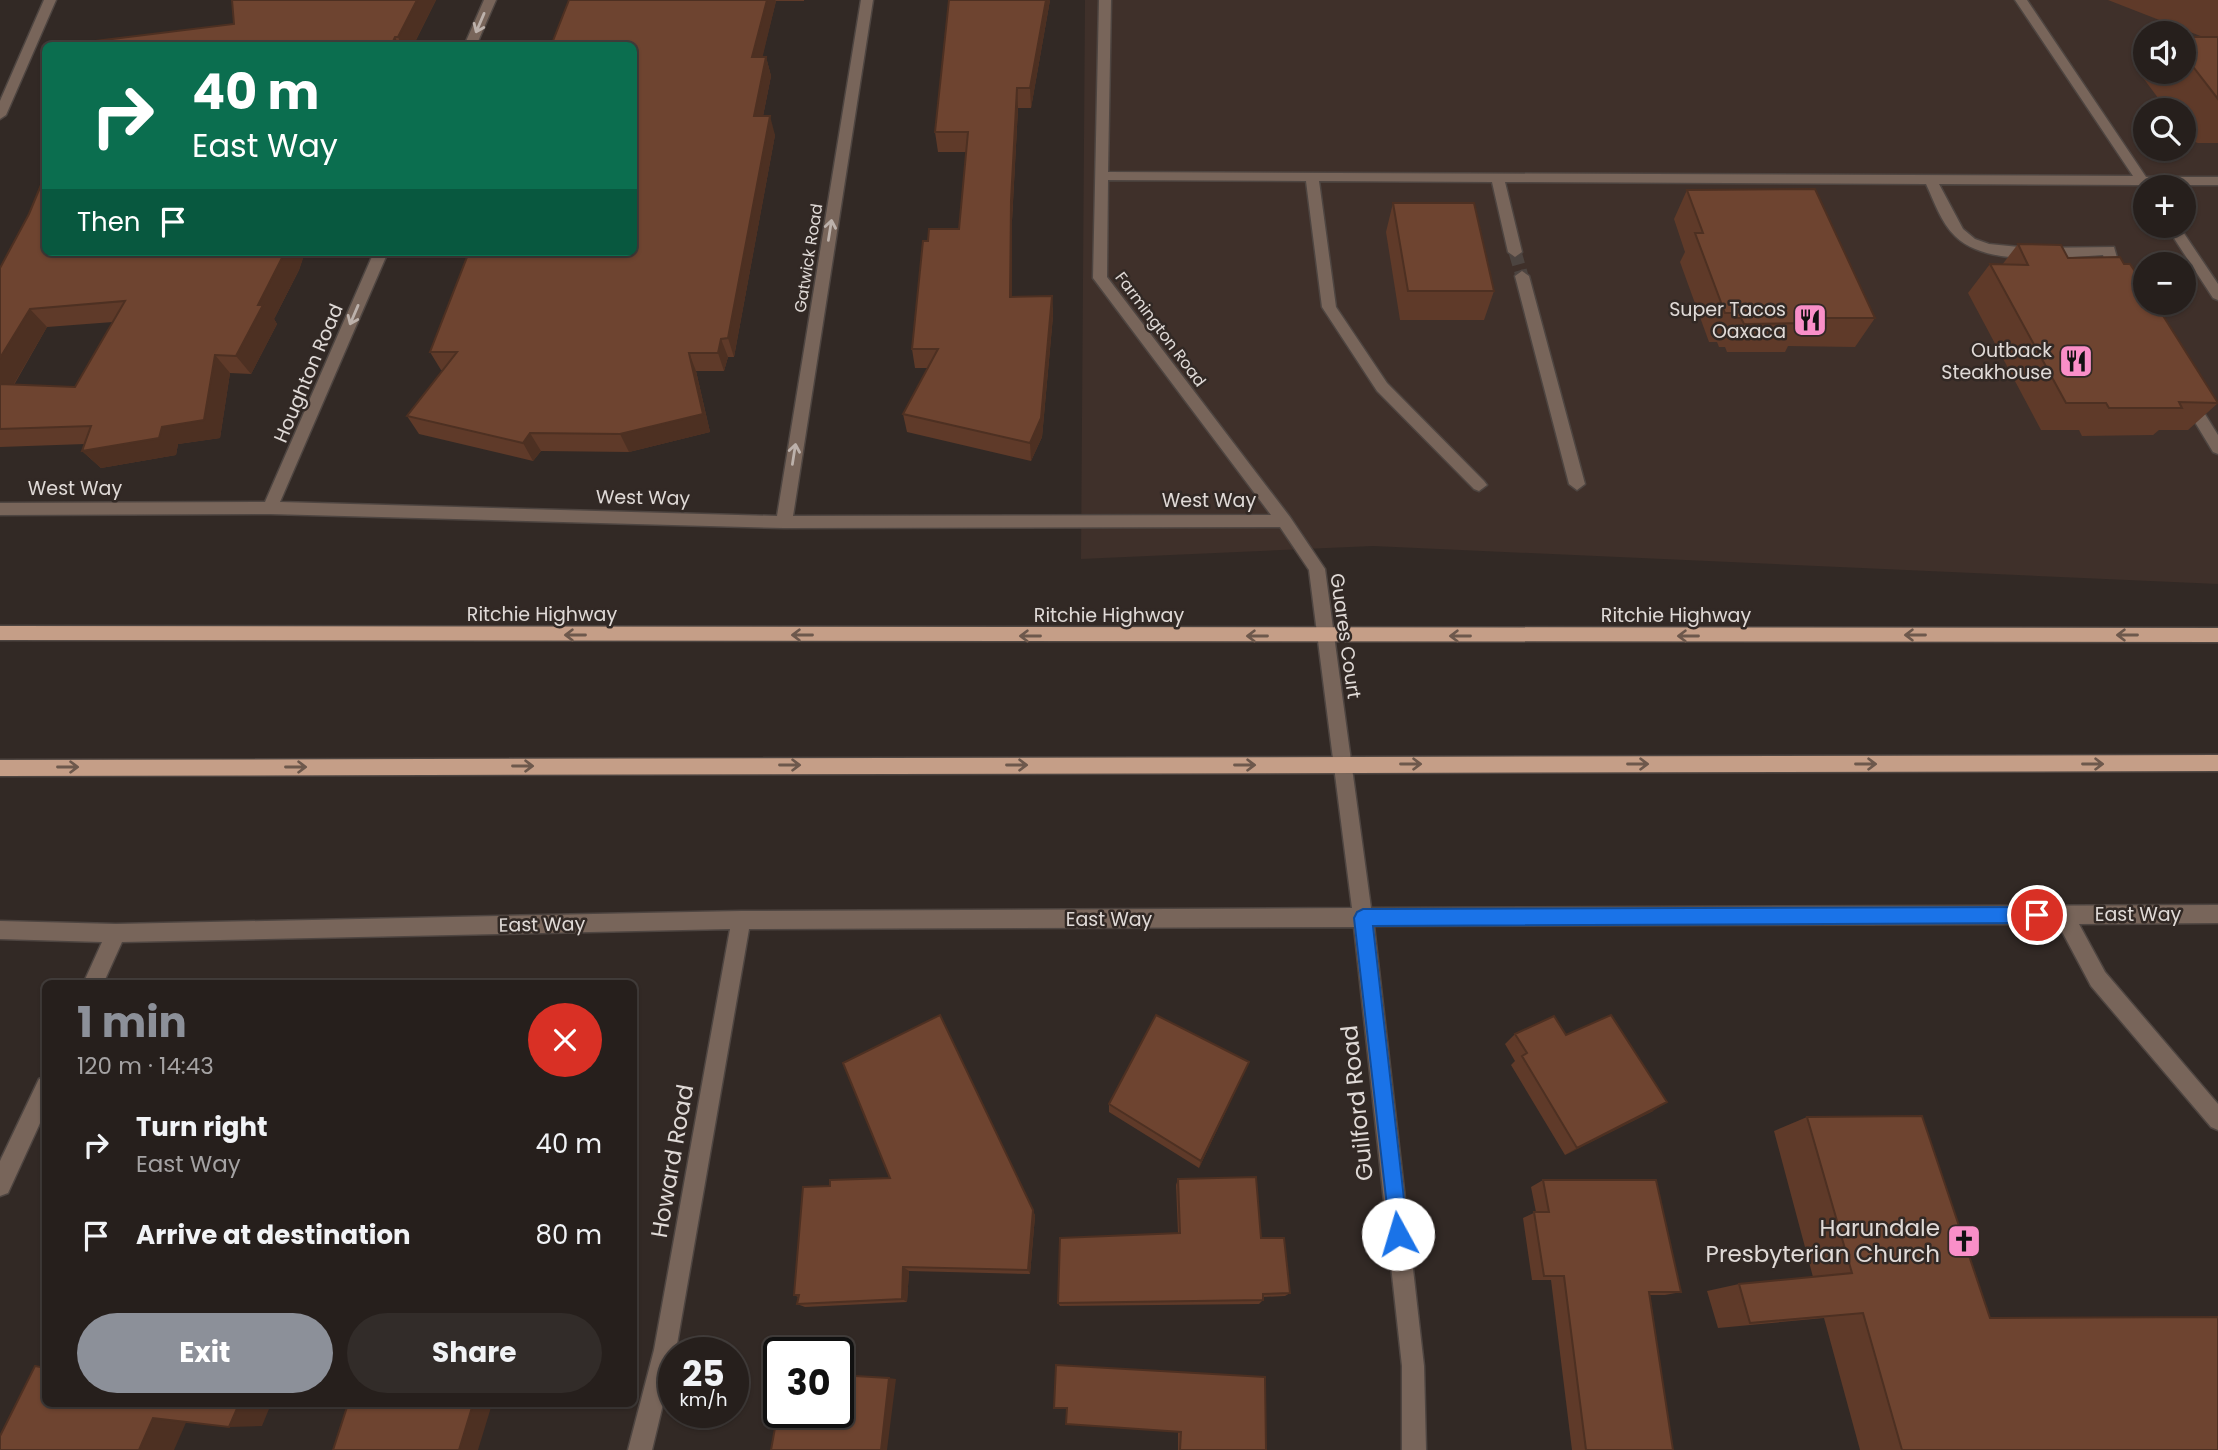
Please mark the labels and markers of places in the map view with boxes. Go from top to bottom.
place label: Super Tacos Oaxaca [1669,296,1786,345]
restaurant icon: Super Tacos Oaxaca [1791,301,1829,339]
place label: Outback Steakhouse [1941,337,2052,386]
restaurant icon: Outback Steakhouse [2057,342,2095,380]
pin [2007,885,2067,945]
place label: Harundale Presbyterian Church [1706,1212,1940,1270]
church icon: Harundale Presbyterian Church [1945,1222,1983,1260]

